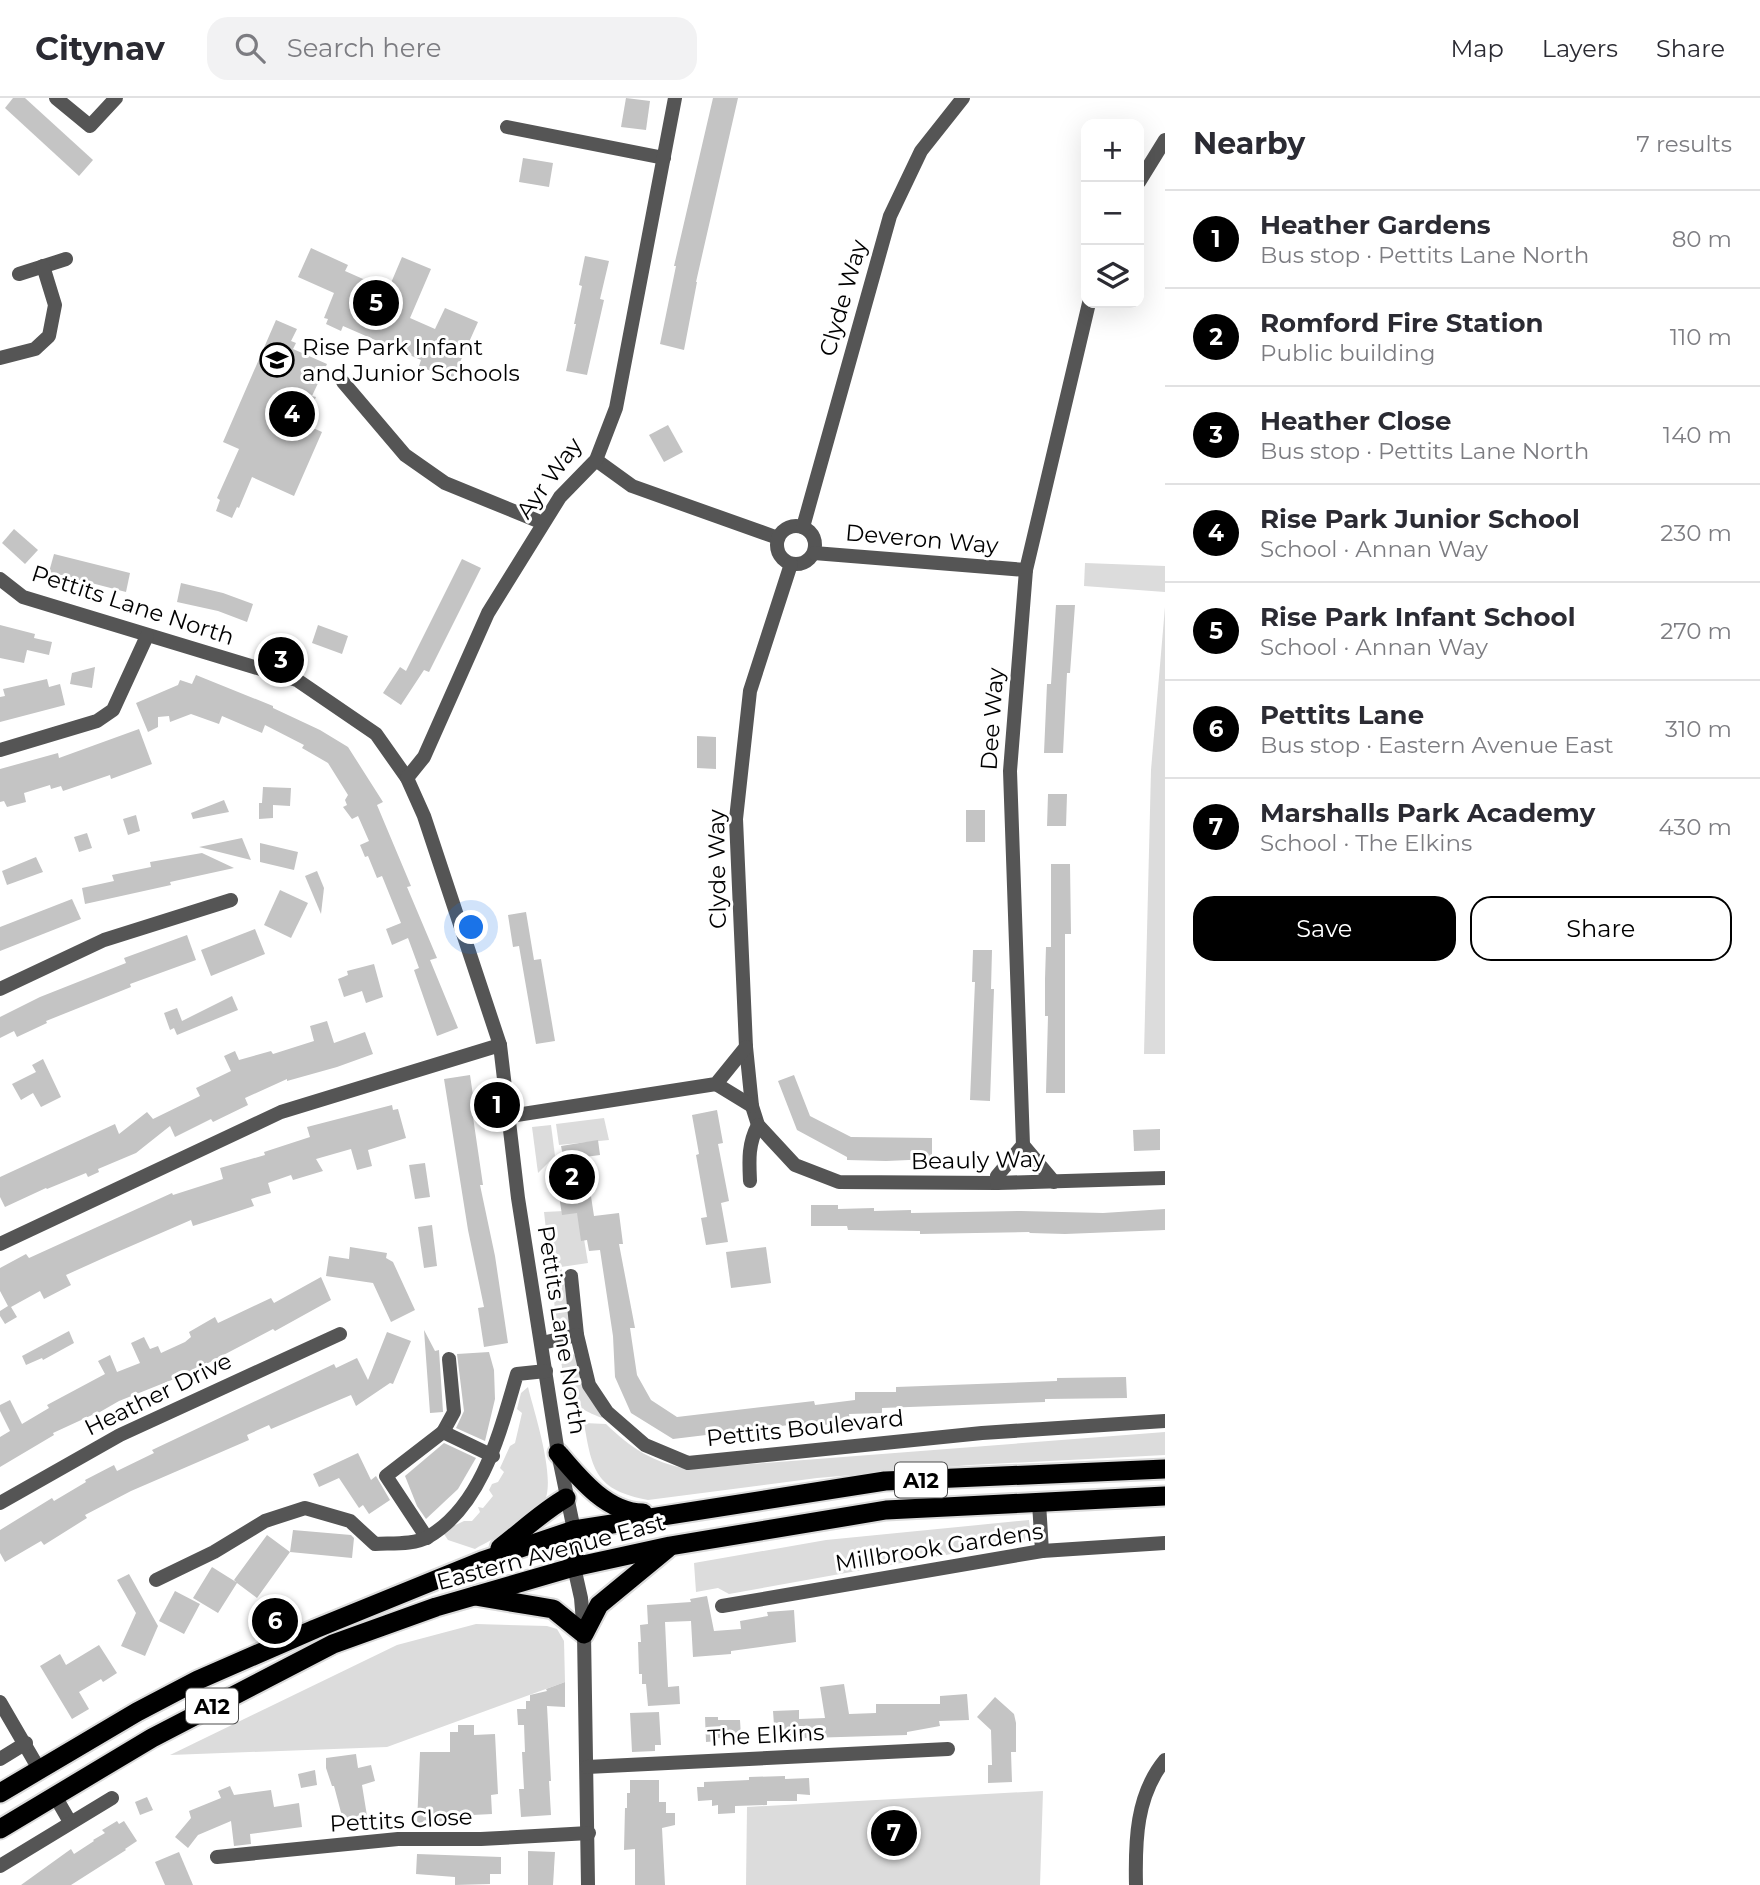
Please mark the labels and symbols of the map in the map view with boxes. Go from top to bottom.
street label: Clyde Way [813,236,873,359]
pin: 5 [353,277,399,329]
place label: Rise Park Infant and Junior Schools [302,333,520,387]
school or university icon: Rise Park Infant and Junior Schools [258,341,296,379]
pin: 4 [269,388,315,440]
street label: Ayr Way [510,431,588,524]
street label: Deveron Way [844,518,1000,560]
street label: Pettits Lane North [28,559,238,651]
pin: 3 [258,634,304,686]
street label: Dee Way [974,666,1010,771]
street label: Clyde Way [702,808,732,929]
your location [454,910,488,944]
pin: 1 [474,1079,520,1131]
street label: Beauly Way [911,1145,1046,1175]
pin: 2 [549,1151,595,1203]
street label: Pettits Lane North [532,1224,592,1436]
street label: Heather Drive [80,1346,236,1442]
street label: Pettits Boulevard [705,1404,905,1452]
road number: A12 [895,1462,947,1498]
street label: Eastern Avenue East [434,1508,668,1596]
street label: Millbrook Gardens [833,1517,1045,1577]
pin: 6 [252,1595,298,1647]
road number: A12 [186,1688,238,1724]
street label: The Elkins [707,1718,825,1752]
street label: Pettits Close [329,1802,473,1838]
pin: 7 [871,1807,917,1859]

